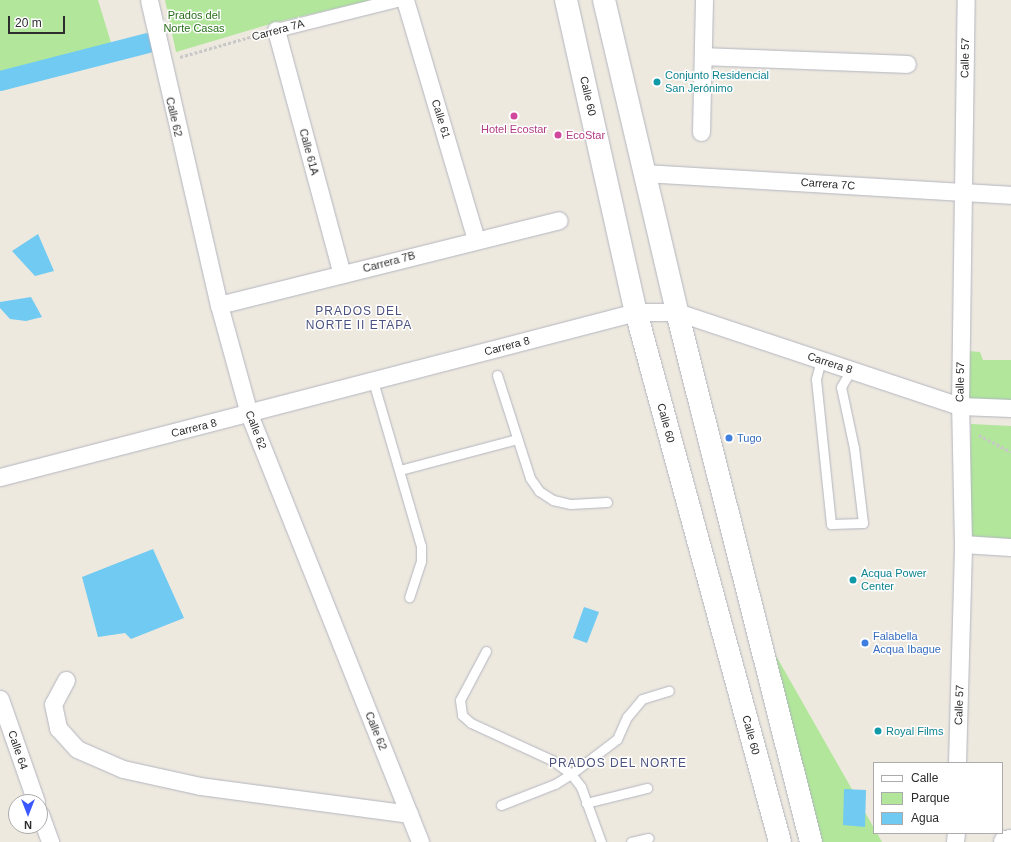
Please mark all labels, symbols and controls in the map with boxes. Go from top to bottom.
scale bar [10,8,67,34]
park label: Prados del Norte Casas [163,9,225,35]
text: 20 m [15,16,42,30]
street label: Carrera 7A [250,17,306,43]
street label: Calle 57 [958,38,972,78]
place label: Conjunto Residencial San Jerónimo [665,69,769,95]
street label: Calle 60 [577,75,599,117]
marker: Conjunto Residencial San Jerónimo [652,77,662,87]
street label: Calle 62 [163,96,185,138]
street label: Calle 61 [429,98,453,140]
marker: Hotel Ecostar [509,111,519,121]
place label: Hotel Ecostar [481,122,547,136]
street label: Calle 61A [296,127,322,177]
place label: EcoStar [566,128,605,142]
marker: EcoStar [553,130,563,140]
street label: Carrera 7C [800,176,856,192]
street label: Carrera 7B [361,249,417,275]
district label: PRADOS DEL NORTE II ETAPA [306,305,412,333]
street label: Carrera 8 [483,334,531,358]
street label: Carrera 8 [806,350,854,376]
street label: Calle 57 [953,362,967,402]
street label: Calle 60 [654,402,678,444]
street label: Calle 62 [243,409,269,451]
street label: Carrera 8 [170,416,218,440]
place label: Tugo [737,431,762,445]
marker: Tugo [724,433,734,443]
place label: Acqua Power Center [861,567,926,593]
marker: Acqua Power Center [848,575,858,585]
place label: Falabella Acqua Ibague [873,630,941,656]
marker: Falabella Acqua Ibague [860,638,870,648]
street label: Calle 57 [952,685,966,725]
street label: Calle 62 [362,710,390,752]
street label: Calle 60 [739,714,763,756]
place label: Royal Films [886,724,943,738]
marker: Royal Films [873,726,883,736]
street label: Calle 64 [5,729,31,771]
district label: PRADOS DEL NORTE [549,757,687,771]
legend [873,762,1003,834]
text: Calle [911,771,938,785]
text: Parque [911,791,950,805]
north arrow [8,794,48,834]
text: Agua [911,811,939,825]
text: N [24,819,32,831]

